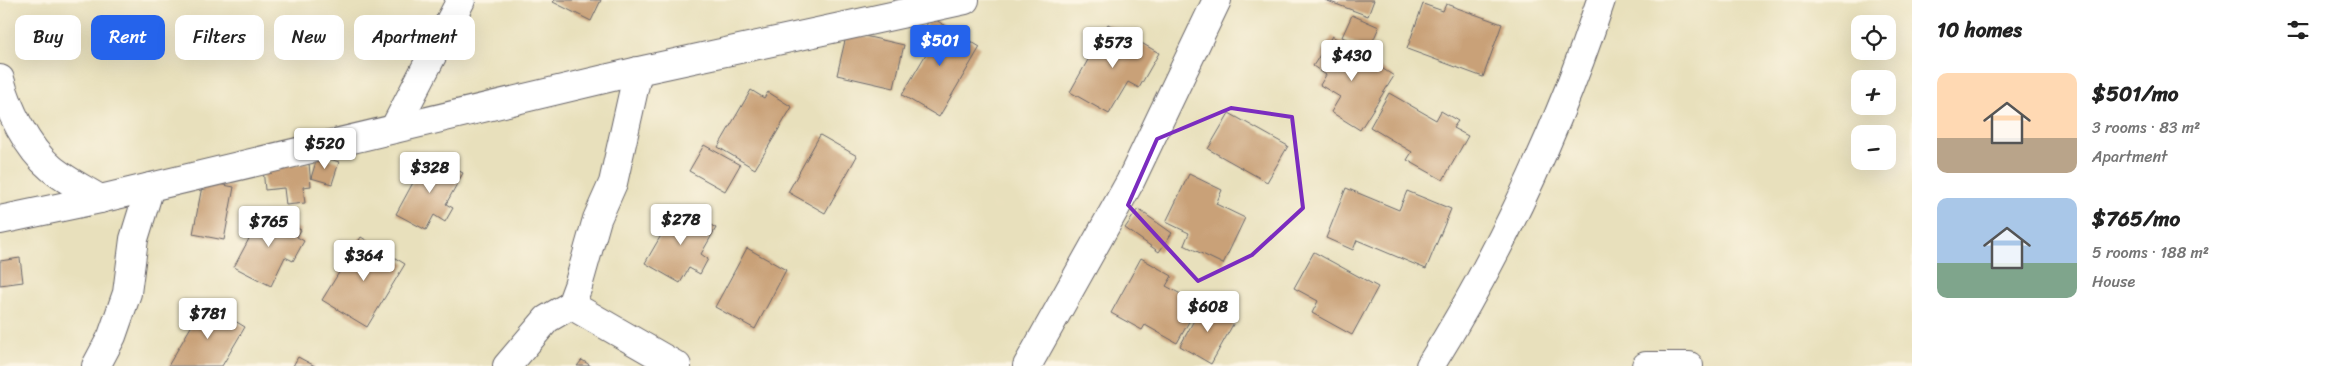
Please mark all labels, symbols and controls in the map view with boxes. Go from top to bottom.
text: 10 homes [1937,11,2022,49]
chip: Buy [15,15,81,60]
chip: Rent [91,15,165,60]
chip: Filters [175,15,264,60]
chip: New [274,15,344,60]
chip: Apartment [354,15,475,60]
map controls [1851,15,1896,170]
button: locate [1851,15,1896,60]
icon: filters [2284,16,2312,44]
pin: $501 [910,24,970,67]
text: $501 [921,26,959,55]
pin: $573 [1083,27,1143,69]
text: $573 [1094,28,1132,57]
pin: $430 [1322,39,1382,82]
text: $430 [1332,41,1372,70]
button: + [1851,70,1896,115]
text: $501/mo [2092,75,2178,113]
icon: home [1977,93,2037,153]
text: 3 rooms · 83 m² [2092,113,2200,142]
button: − [1851,125,1896,170]
pin: $520 [295,128,355,170]
text: $520 [305,129,345,158]
text: Apartment [2092,142,2168,171]
pin: $328 [400,152,460,194]
text: $328 [411,153,449,182]
text: $765/mo [2092,200,2180,238]
pin: $278 [651,204,711,246]
text: $278 [662,205,700,234]
pin: $765 [239,206,299,248]
text: $765 [250,207,288,236]
icon: home [1977,218,2037,278]
text: 5 rooms · 188 m² [2092,238,2209,267]
pin: $364 [334,240,394,282]
text: $364 [345,241,383,270]
text: House [2092,267,2135,296]
pin: $608 [1178,290,1238,333]
text: $608 [1188,292,1228,321]
pin: $781 [178,298,238,340]
text: $781 [190,299,226,328]

